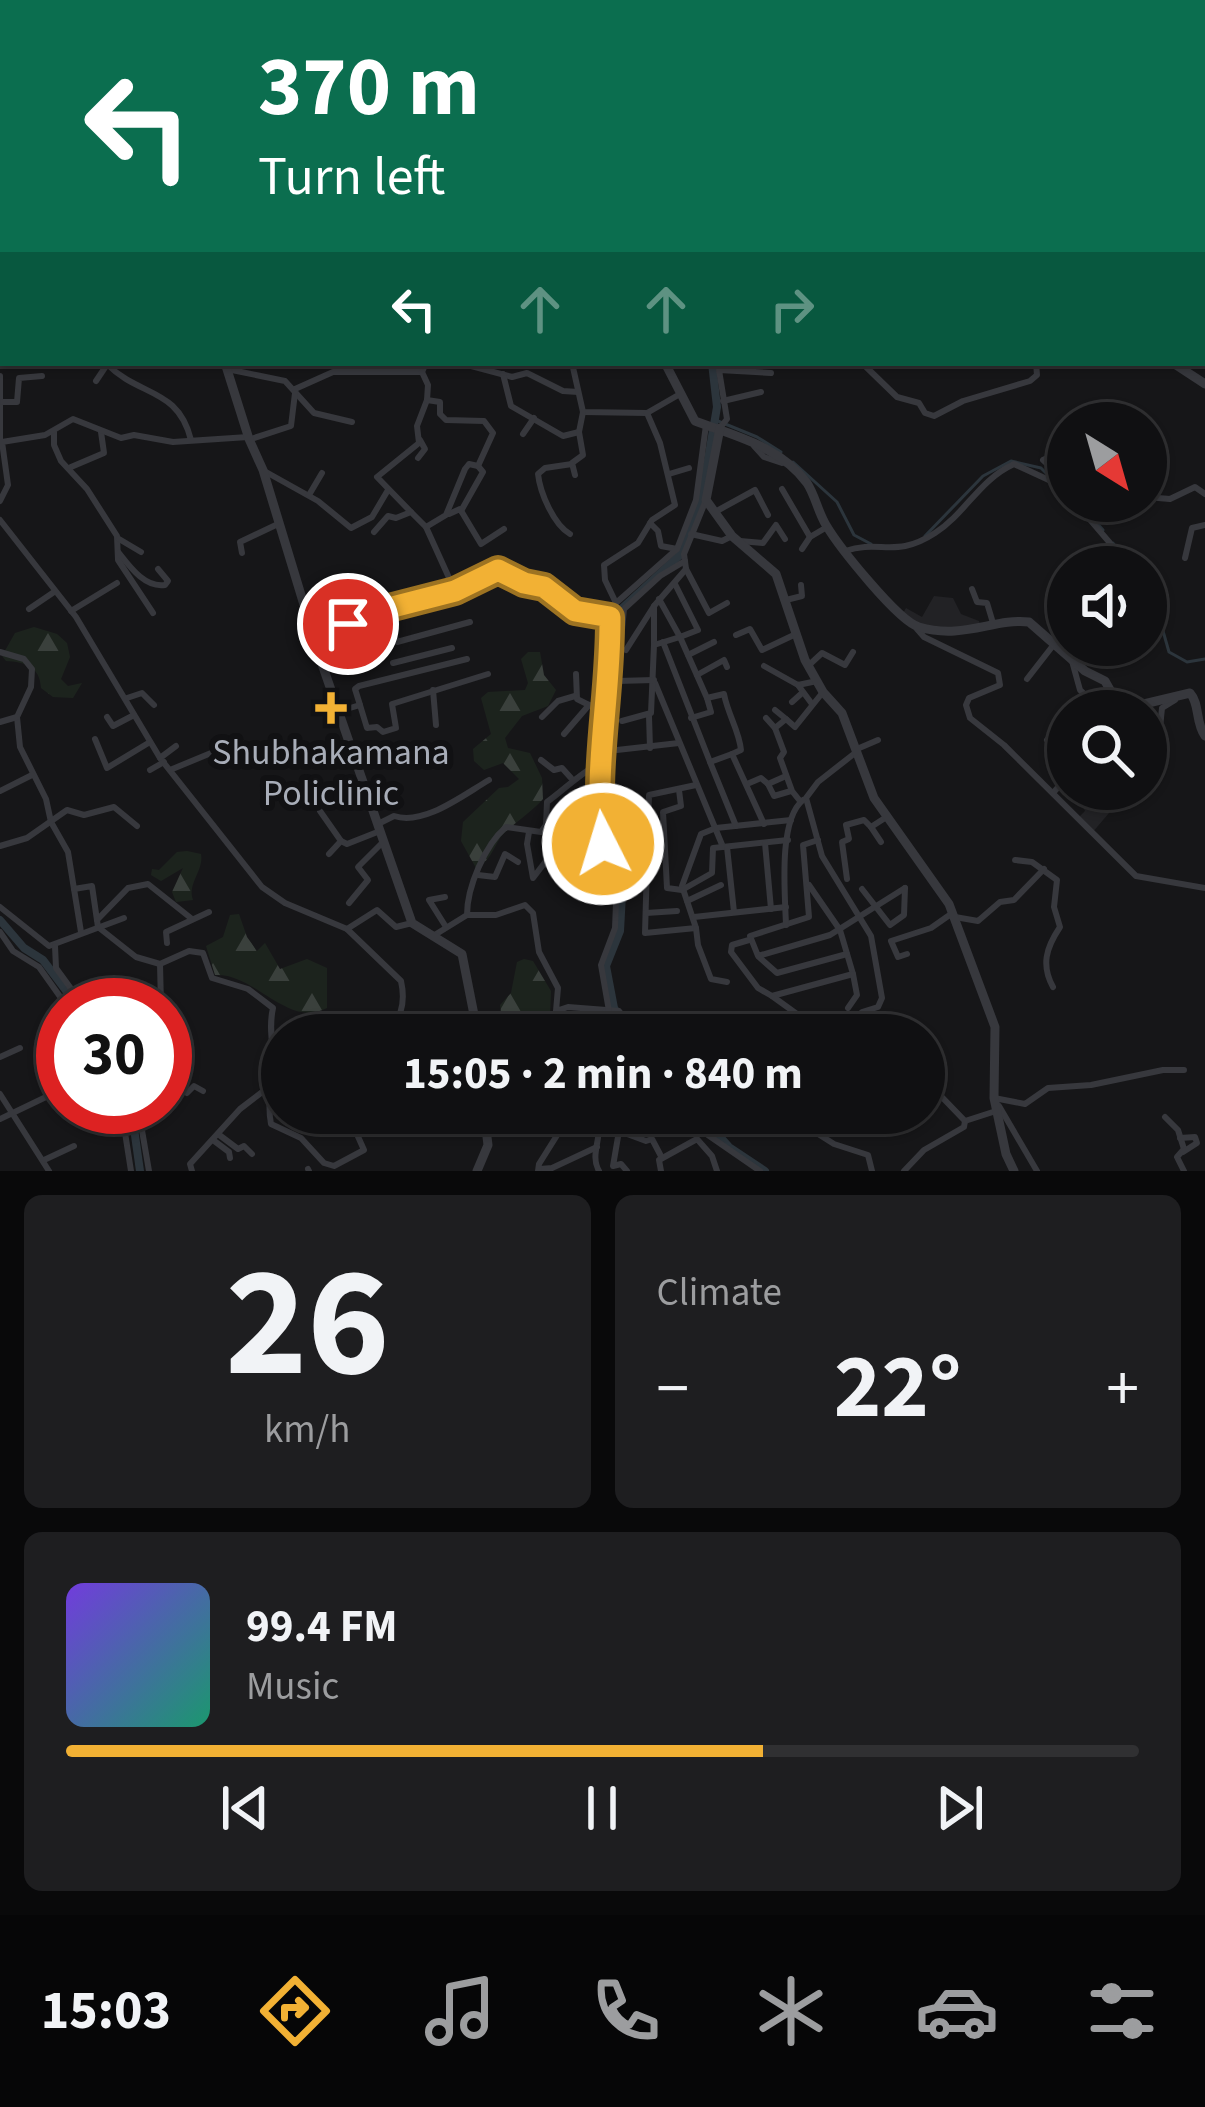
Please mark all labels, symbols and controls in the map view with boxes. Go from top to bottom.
text: 370 m [258,28,480,148]
icon: left [60,48,216,204]
text: Turn left [258,139,445,216]
icon: left [381,276,447,342]
icon: ahead [507,276,573,342]
icon: ahead [633,276,699,342]
icon: right [759,276,825,342]
north arrow [1047,402,1167,522]
map controls [1047,402,1167,810]
button: sound [1047,546,1167,666]
pin [297,573,399,675]
icon: arrive [315,591,381,657]
button: search [1047,690,1167,810]
marker: Shubhakamana Policlinic [315,692,347,724]
place label: Shubhakamana Policlinic [212,727,450,819]
position arrow [540,781,666,907]
speed limit sign: 30 [36,978,192,1134]
text: 15:05 · 2 min · 840 m [403,1042,803,1106]
text: 26 [225,1213,390,1435]
text: Climate [657,1265,782,1321]
text: 22° [834,1324,962,1452]
text: − [657,1342,689,1436]
text: + [1106,1342,1139,1436]
text: km/h [264,1402,351,1458]
text: 99.4 FM [246,1595,398,1659]
text: Music [246,1659,339,1715]
icon: previous [212,1775,278,1841]
icon: pause [569,1775,635,1841]
icon: next [927,1775,993,1841]
icon: directions [253,1969,337,2053]
icon: music [418,1969,502,2053]
icon: phone [584,1969,668,2053]
icon: climate [749,1969,833,2053]
icon: car [915,1969,999,2053]
icon: filters [1080,1969,1164,2053]
text: 15:03 [41,1973,171,2050]

